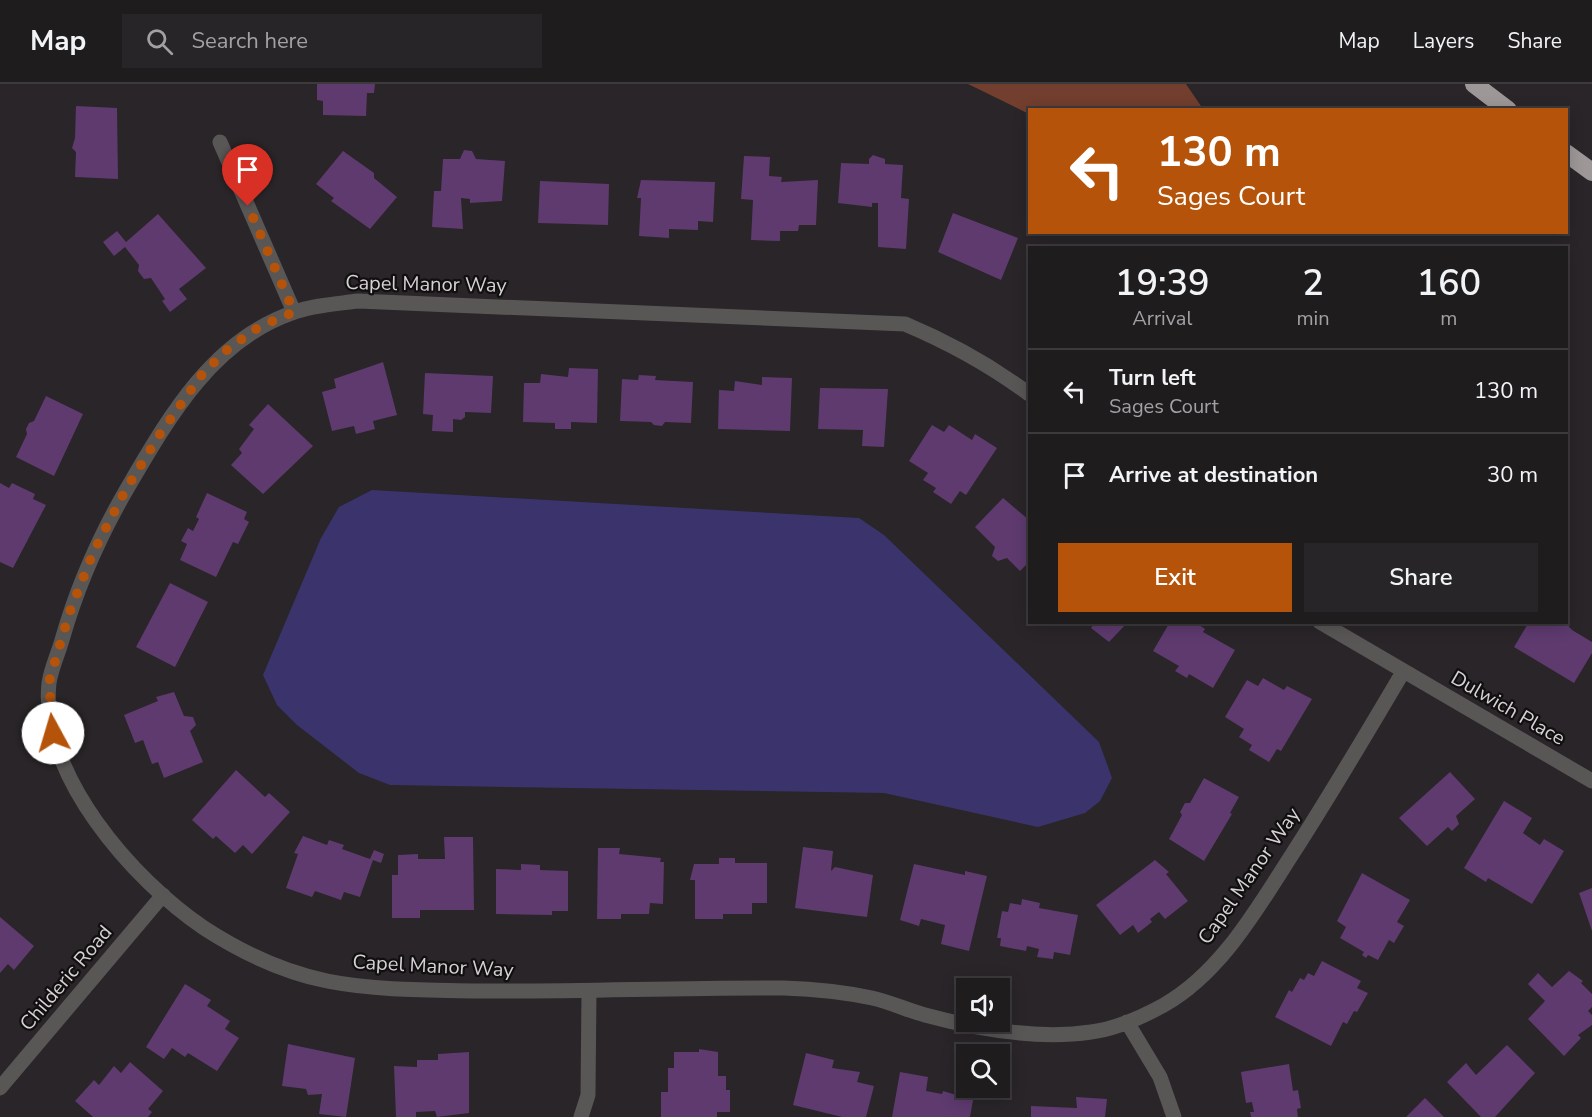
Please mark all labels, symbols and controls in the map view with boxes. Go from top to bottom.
search box [122,14,542,68]
text: Map [30,22,86,60]
icon: search [143,25,176,58]
text: Search here [191,26,308,56]
text: Map [1338,27,1380,55]
text: Layers [1413,27,1474,55]
text: Share [1507,27,1562,55]
text: 130 m [1157,124,1281,181]
icon: left [1058,132,1136,210]
pin [222,144,273,206]
icon: arrive [231,153,264,186]
text: Sages Court [1157,178,1305,215]
text: 19:39 [1115,259,1210,308]
text: 2 [1302,259,1324,308]
text: 160 [1416,259,1481,308]
street label: Capel Manor Way [345,269,508,299]
text: Arrival [1132,305,1192,332]
text: min [1297,305,1330,332]
text: m [1440,305,1457,332]
text: Turn left [1109,363,1196,393]
icon: left [1058,375,1091,408]
text: 130 m [1474,376,1538,406]
text: Sages Court [1109,393,1219,420]
icon: arrive [1058,459,1091,492]
text: Arrive at destination [1109,460,1318,490]
text: 30 m [1487,460,1538,490]
button: Exit [1058,543,1292,612]
button: Share [1304,543,1538,612]
street label: Dulwich Place [1446,664,1570,752]
position arrow [21,701,85,765]
street label: Capel Manor Way [1192,802,1307,950]
street label: Childeric Road [14,919,118,1037]
street label: Capel Manor Way [352,948,515,984]
map controls [956,978,1010,1098]
button: sound [956,978,1010,1032]
button: search [956,1044,1010,1098]

